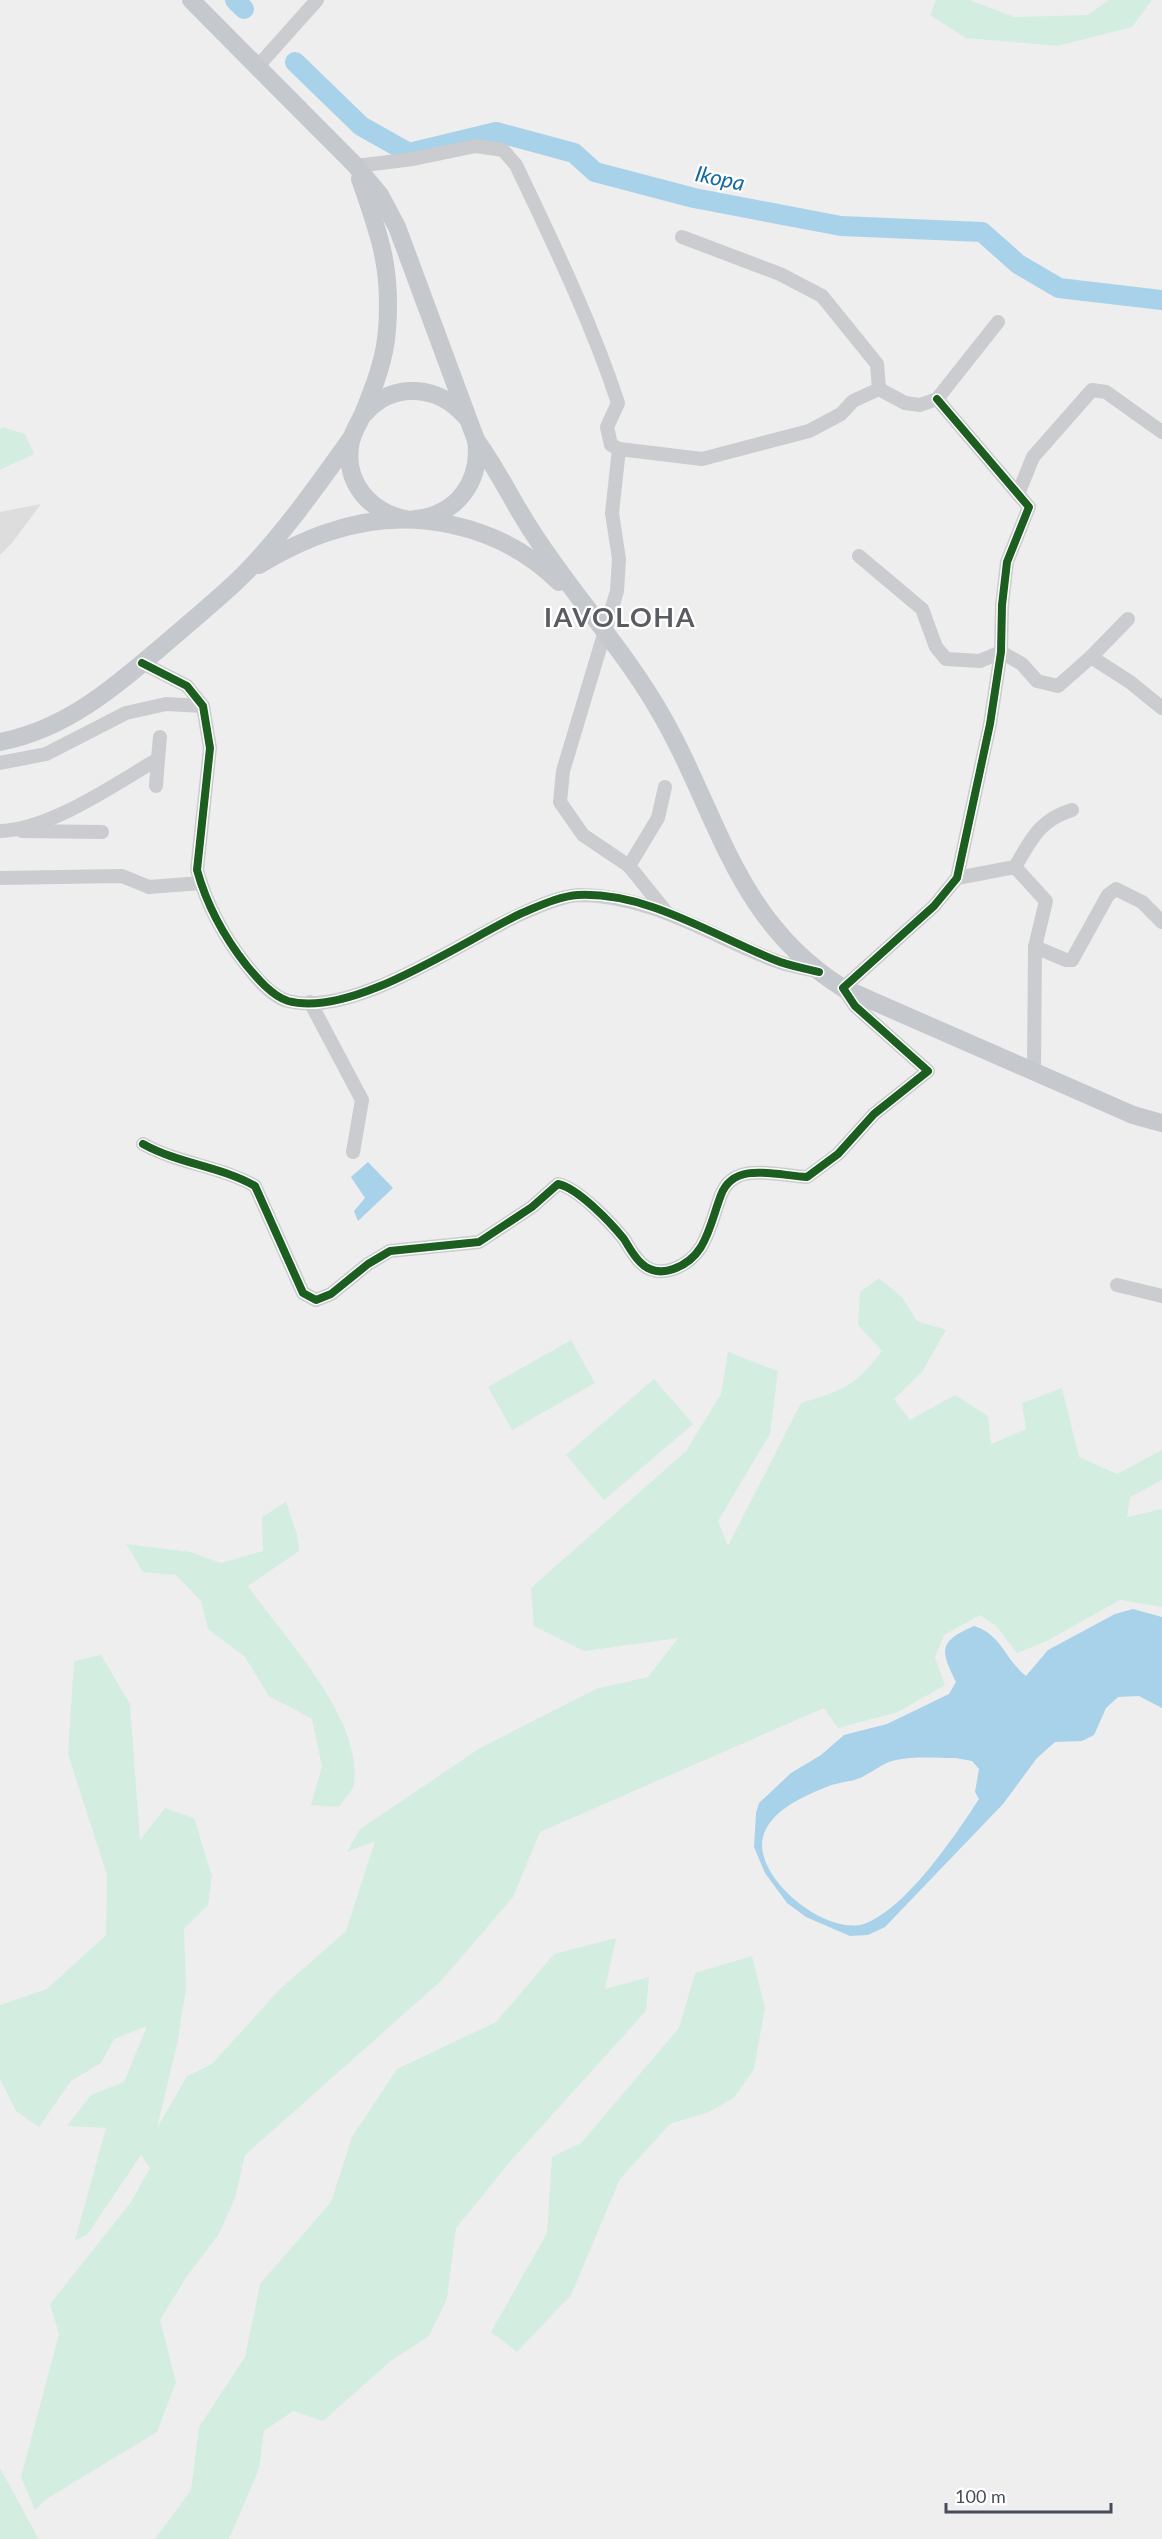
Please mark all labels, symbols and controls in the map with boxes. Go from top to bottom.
water label: Ikopa [693,159,747,196]
district label: IAVOLOHA [544,600,696,633]
scale bar [946,2476,1111,2514]
text: 100 m [955,2485,1006,2507]

